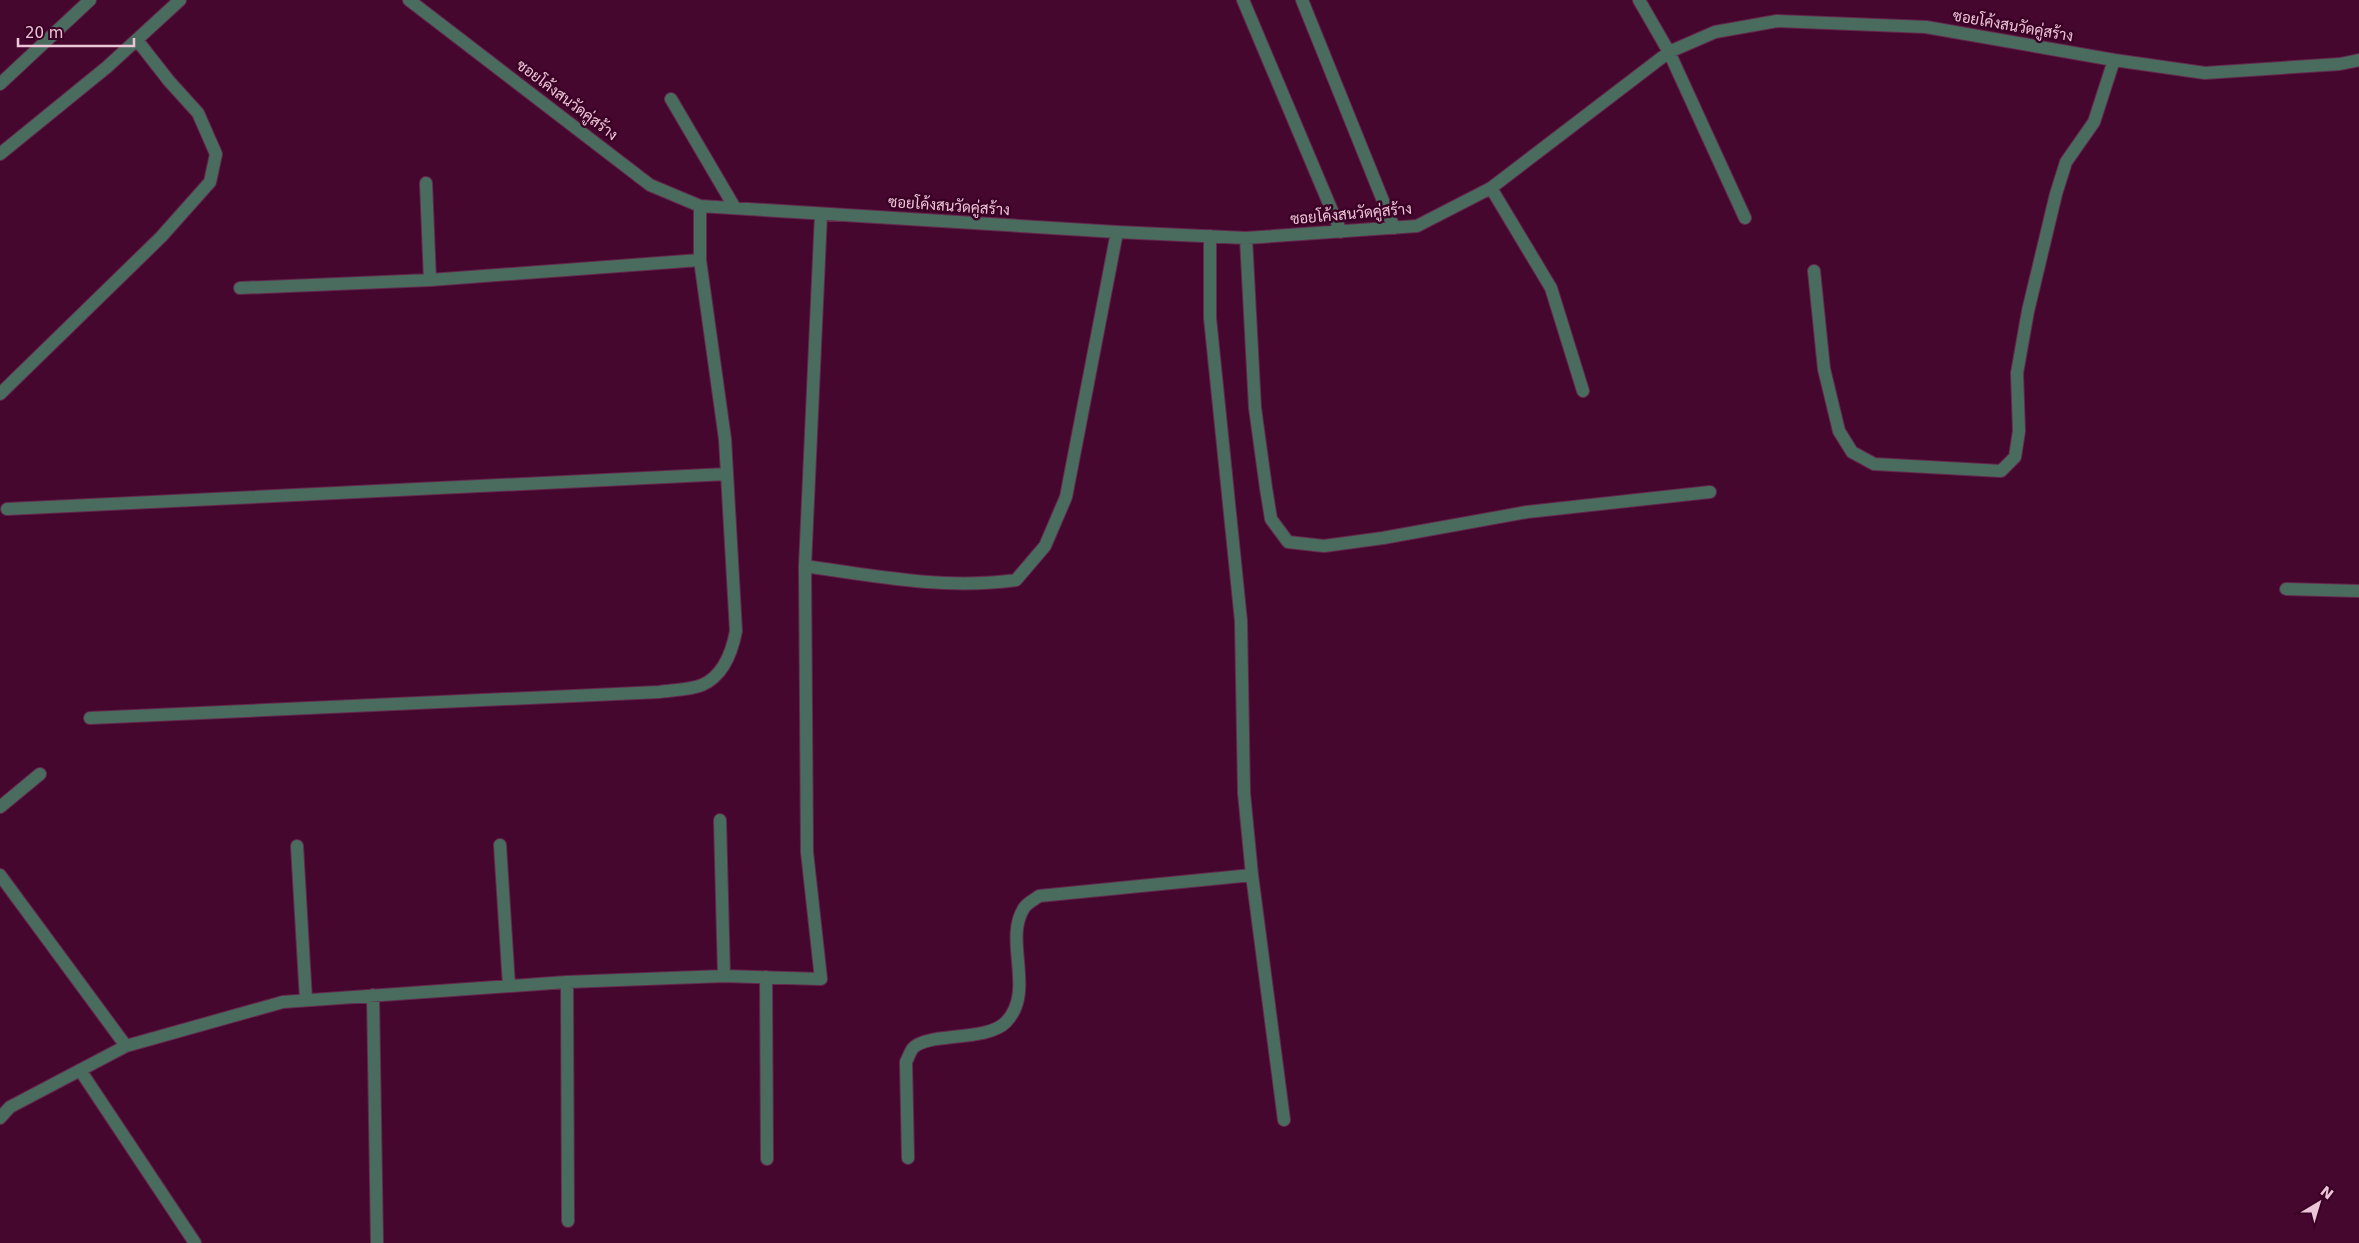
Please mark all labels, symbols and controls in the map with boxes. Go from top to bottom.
street label: ซอยโค้งสนวัดคู่สร้าง [1951,6,2075,46]
scale bar [18,15,134,47]
text: 20 m [25,24,63,42]
street label: ซอยโค้งสนวัดคู่สร้าง [512,55,622,145]
street label: ซอยโค้งสนวัดคู่สร้าง [887,192,1011,220]
street label: ซอยโค้งสนวัดคู่สร้าง [1289,199,1413,229]
north arrow [2294,1178,2344,1228]
text: N [2317,1183,2337,1203]

